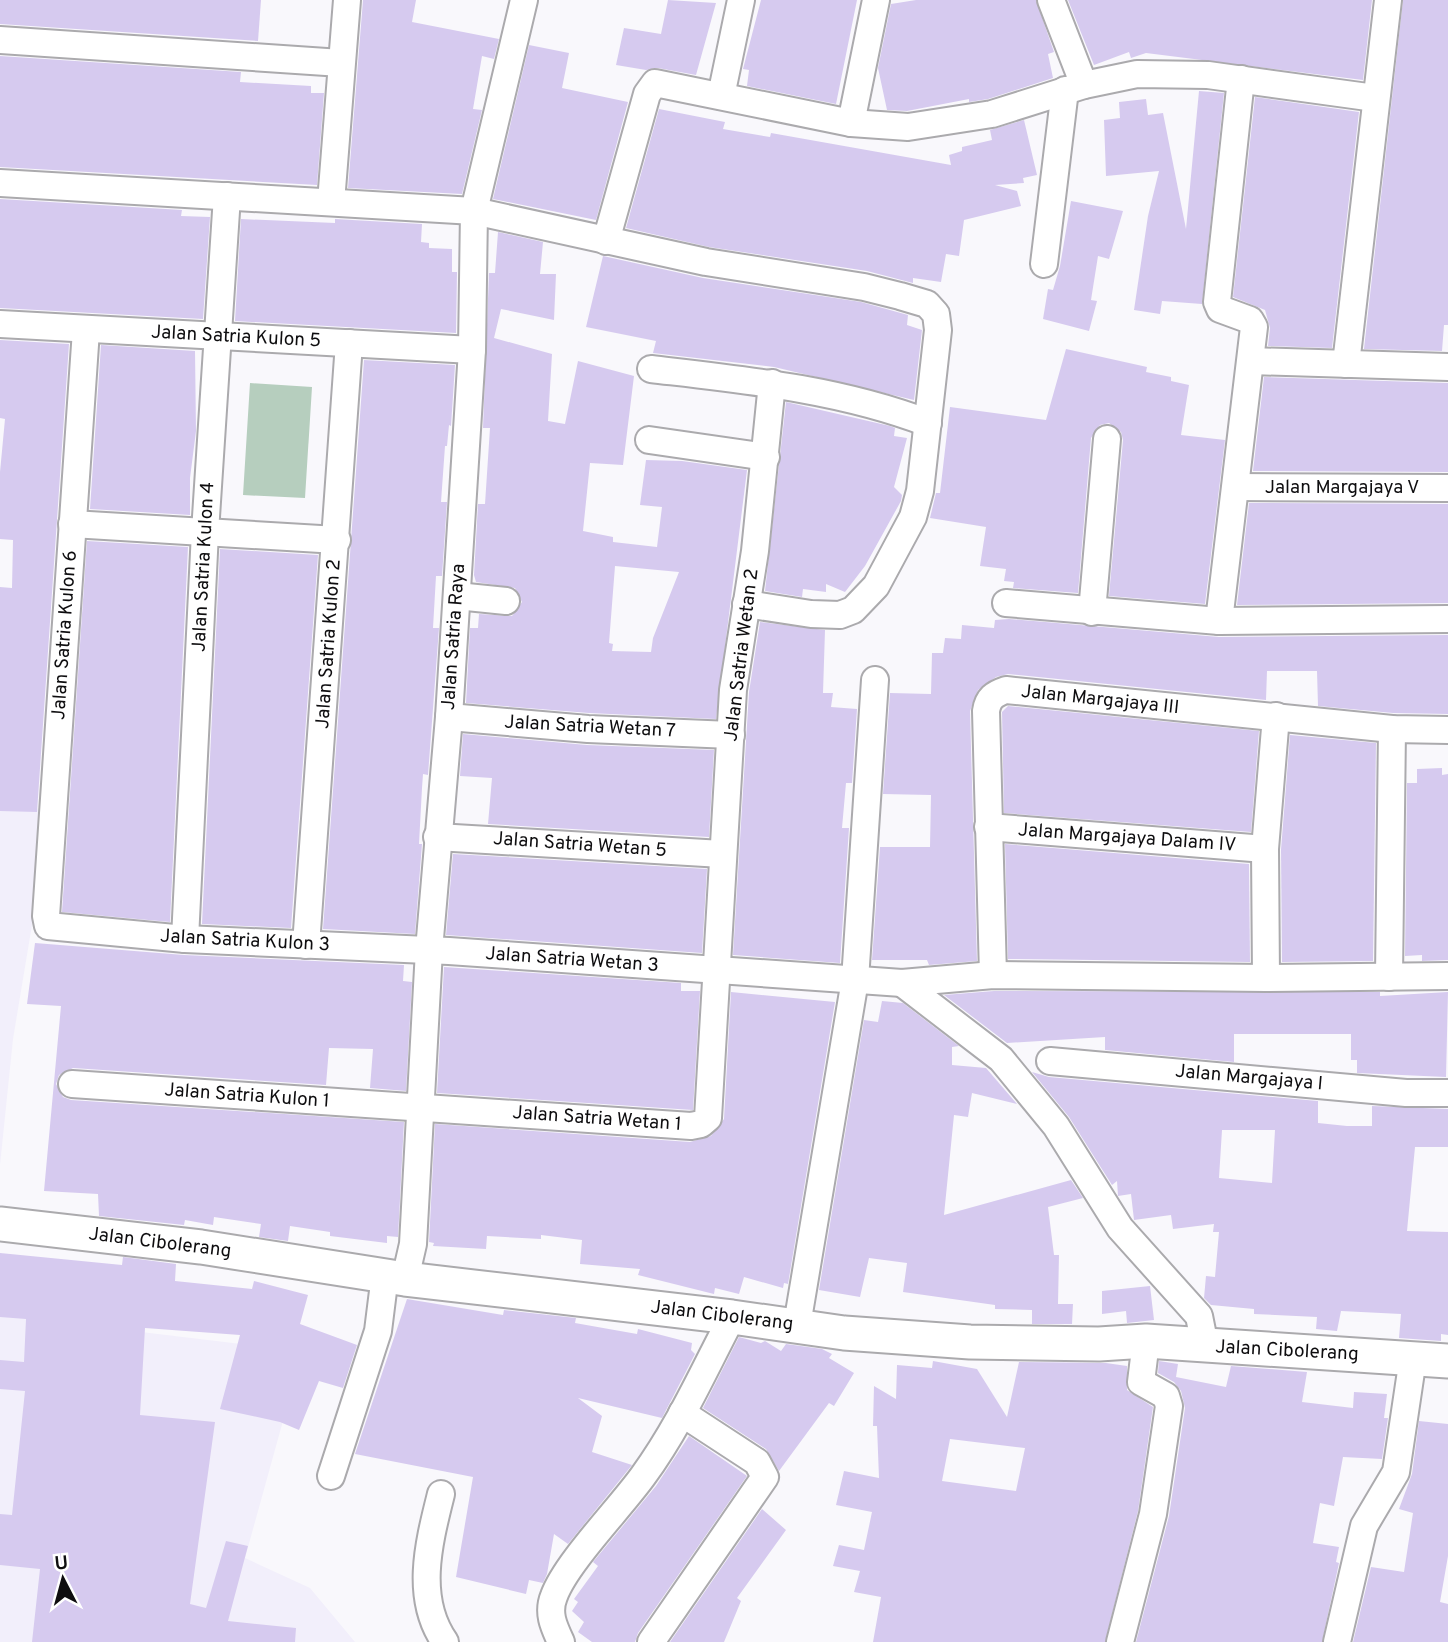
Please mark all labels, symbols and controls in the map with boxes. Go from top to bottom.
street label: Jalan Satria Kulon 5 [150,321,322,353]
street label: Jalan Margajaya V [1265,476,1419,500]
street label: Jalan Satria Kulon 4 [188,481,220,653]
street label: Jalan Satria Kulon 6 [47,549,83,721]
street label: Jalan Satria Kulon 2 [311,558,347,730]
street label: Jalan Satria Raya [437,563,471,711]
street label: Jalan Satria Wetan 2 [719,567,765,743]
street label: Jalan Margajaya III [1020,680,1180,720]
street label: Jalan Satria Wetan 7 [504,711,676,743]
street label: Jalan Margajaya Dalam IV [1017,818,1237,858]
street label: Jalan Satria Wetan 5 [492,827,668,863]
street label: Jalan Satria Kulon 3 [159,925,331,957]
street label: Jalan Satria Wetan 3 [484,942,660,978]
street label: Jalan Margajaya I [1174,1060,1324,1096]
street label: Jalan Satria Kulon 1 [164,1078,330,1114]
street label: Jalan Satria Wetan 1 [512,1101,682,1137]
street label: Jalan Cibolerang [87,1222,233,1264]
street label: Jalan Cibolerang [649,1295,795,1337]
street label: Jalan Cibolerang [1215,1335,1359,1367]
north arrow [28,1544,98,1614]
text: U [53,1551,69,1577]

